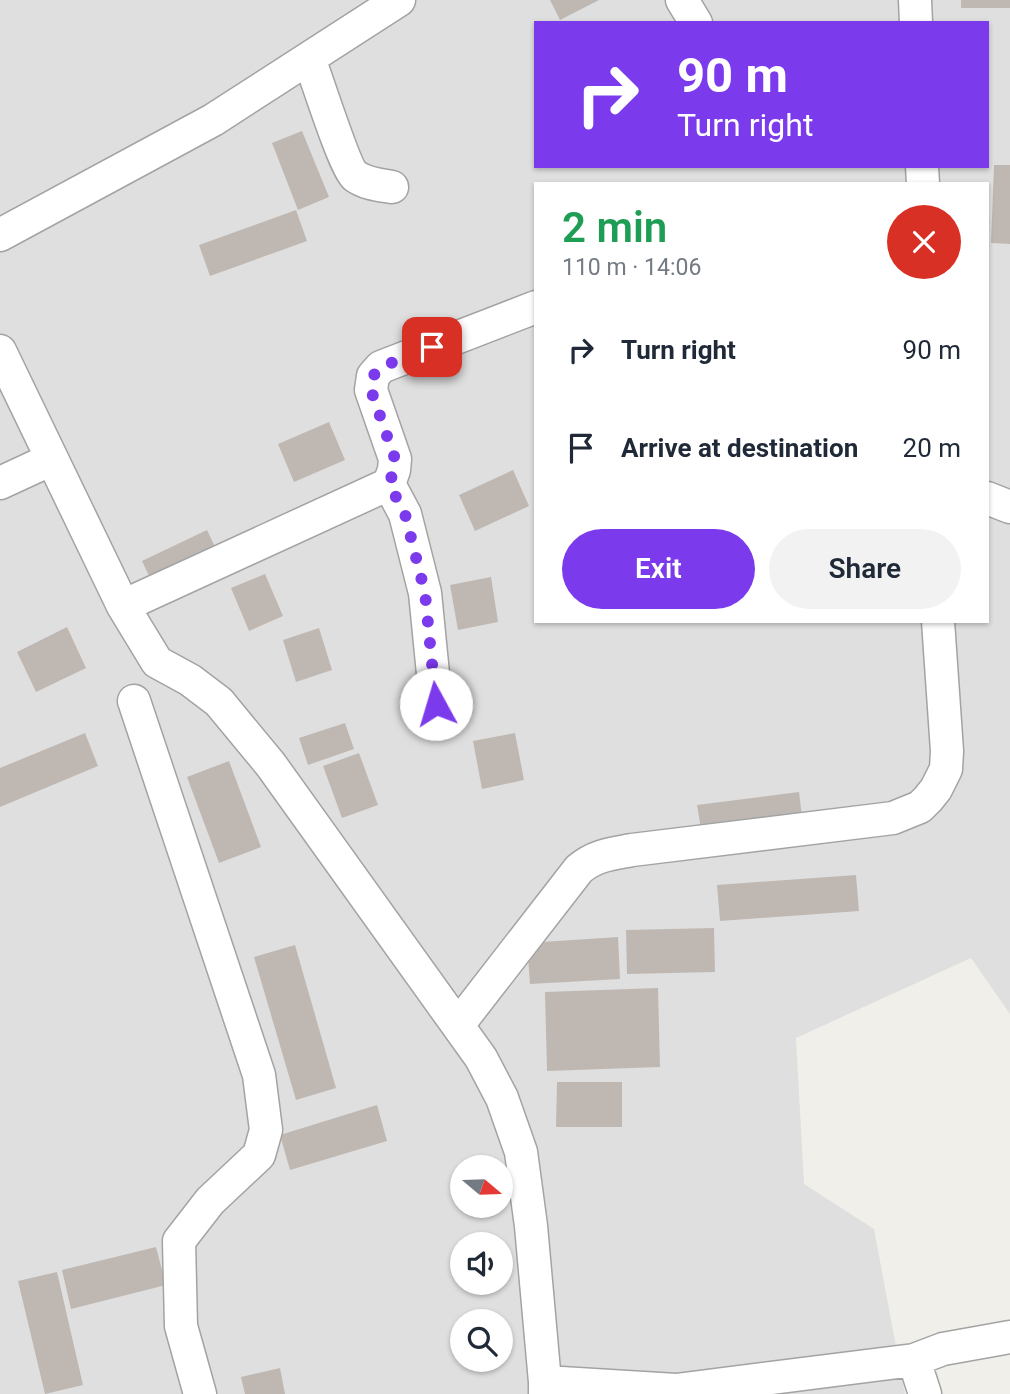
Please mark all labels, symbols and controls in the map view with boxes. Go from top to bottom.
text: 90 m [677,47,788,104]
icon: right [562,49,653,140]
text: Turn right [677,106,813,144]
text: 2 min [562,203,667,252]
button: close [887,205,961,279]
text: 110 m · 14:06 [562,254,701,281]
pin [402,317,462,377]
icon: arrive [413,328,451,366]
icon: right [562,331,600,369]
text: Turn right [621,335,736,365]
text: 90 m [903,335,961,365]
icon: arrive [562,429,600,467]
text: Arrive at destination [621,433,858,463]
text: 20 m [903,433,961,463]
button: Exit [562,529,755,609]
button: Share [769,529,961,609]
position arrow [399,667,473,741]
north arrow [450,1155,513,1218]
map controls [450,1155,513,1372]
button: sound [450,1232,513,1295]
button: search [450,1309,513,1372]

